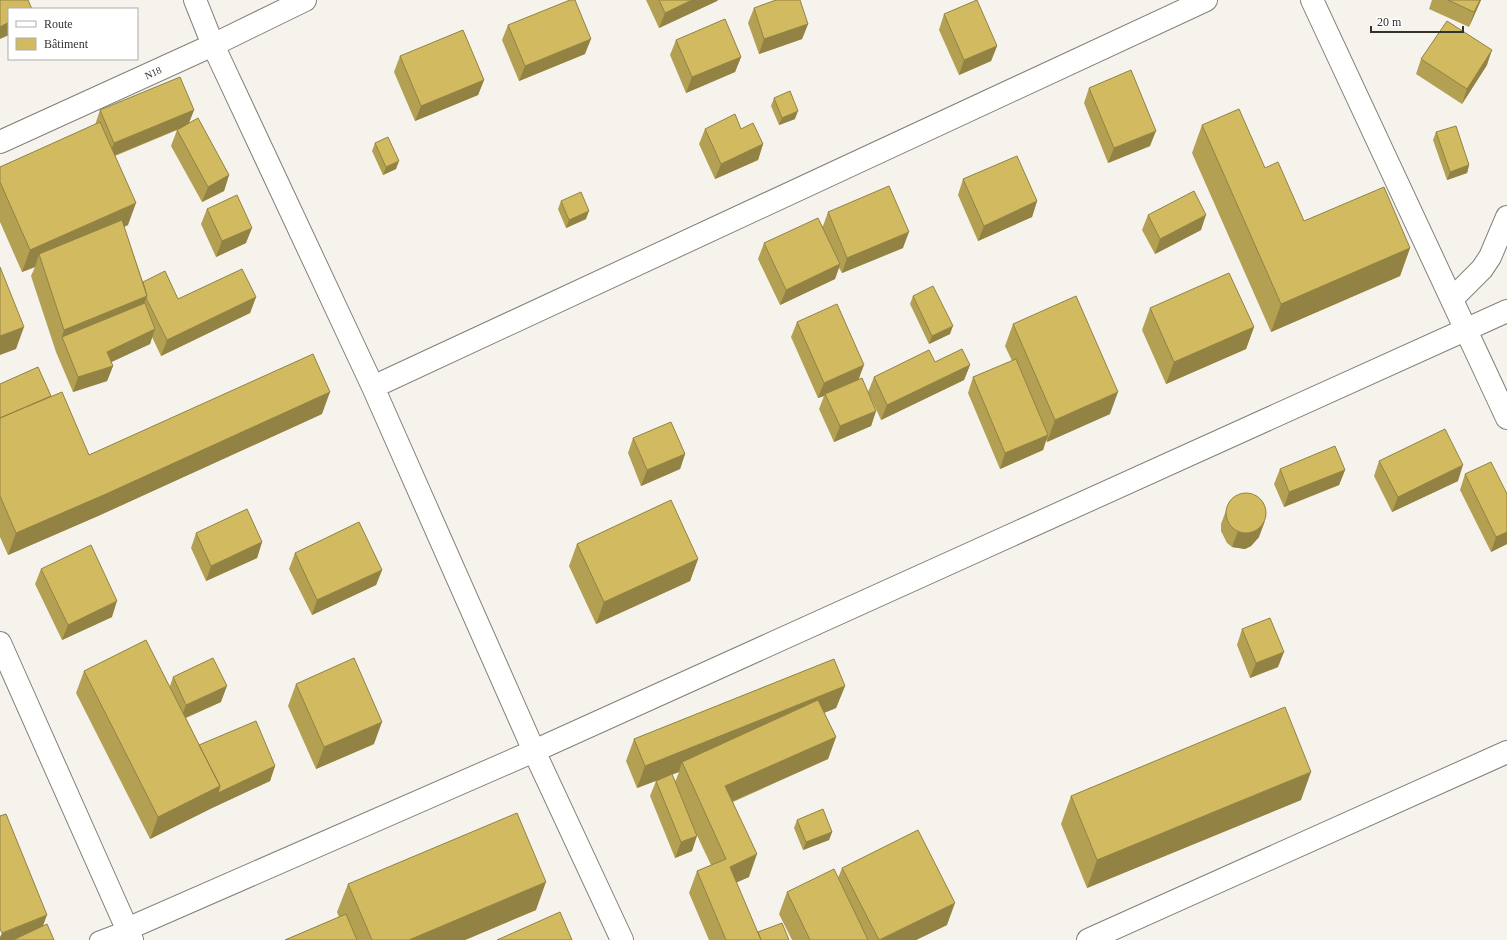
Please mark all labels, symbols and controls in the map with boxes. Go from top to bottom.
legend [8,8,138,60]
scale bar [1371,8,1463,34]
text: 20 m [1377,15,1402,29]
text: Route [44,17,73,31]
text: Bâtiment [44,37,89,51]
street label: N18 [143,64,163,81]

